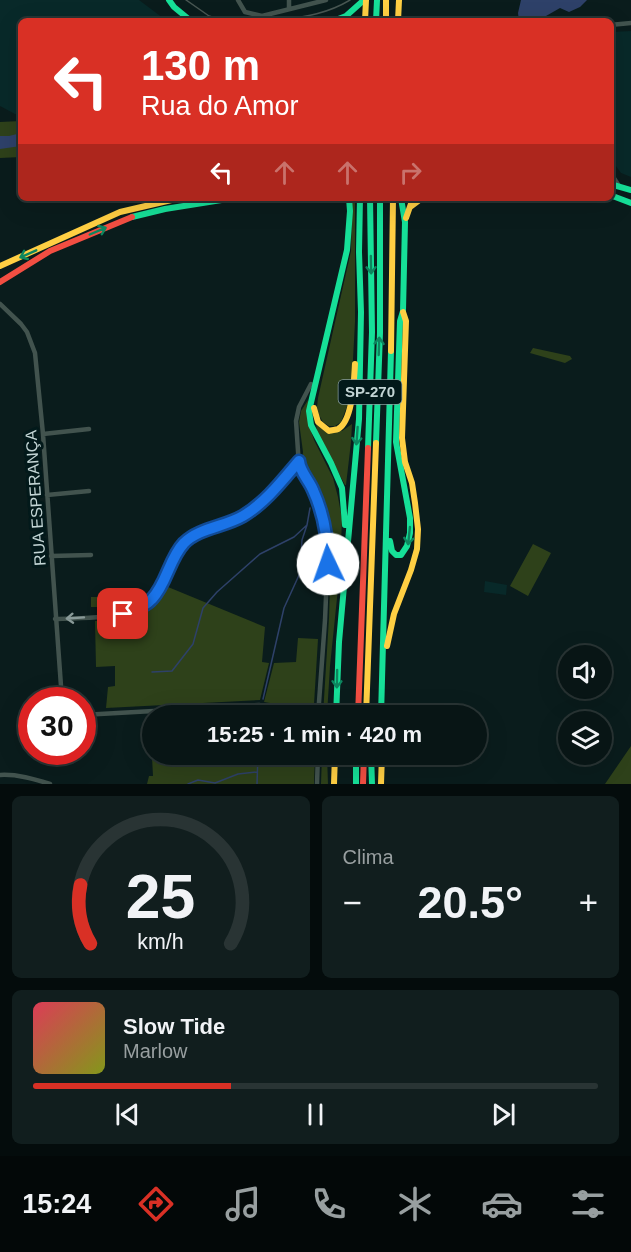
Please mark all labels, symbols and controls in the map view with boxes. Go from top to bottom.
icon: left [42,42,120,120]
text: 130 m [141,42,260,89]
text: Rua do Amor [141,91,299,121]
icon: left [205,156,238,189]
icon: ahead [268,156,301,189]
icon: ahead [331,156,364,189]
icon: right [394,156,427,189]
one-way arrow [88,225,106,236]
one-way arrow [19,248,37,260]
one-way arrow [365,254,377,274]
one-way arrow [374,337,385,357]
road number: SP-270 [338,380,401,404]
one-way arrow [351,425,362,445]
street label: RUA ESPERANÇA [22,429,49,566]
one-way arrow [403,526,414,545]
position arrow [296,532,360,596]
pin [97,588,148,639]
icon: arrive [106,597,139,630]
one-way arrow [66,613,86,624]
map controls [558,645,612,765]
button: sound [558,645,612,699]
one-way arrow [331,668,342,688]
speed limit sign: 30 [18,687,96,765]
button: layers [558,711,612,765]
text: 15:25 · 1 min · 420 m [207,722,422,747]
text: Clima [343,846,394,868]
text: 25 [126,862,195,931]
text: 20.5° [417,877,523,928]
text: − [343,884,362,921]
text: + [579,884,598,921]
text: km/h [138,930,184,954]
text: Slow Tide [123,1014,225,1039]
text: Marlow [123,1040,187,1062]
icon: previous [111,1098,144,1131]
icon: pause [299,1098,332,1131]
icon: next [487,1098,520,1131]
icon: directions [135,1183,177,1225]
icon: music [222,1183,264,1225]
icon: phone [308,1183,350,1225]
icon: climate [394,1183,436,1225]
icon: car [481,1183,523,1225]
icon: filters [567,1183,609,1225]
text: 15:24 [22,1189,91,1219]

